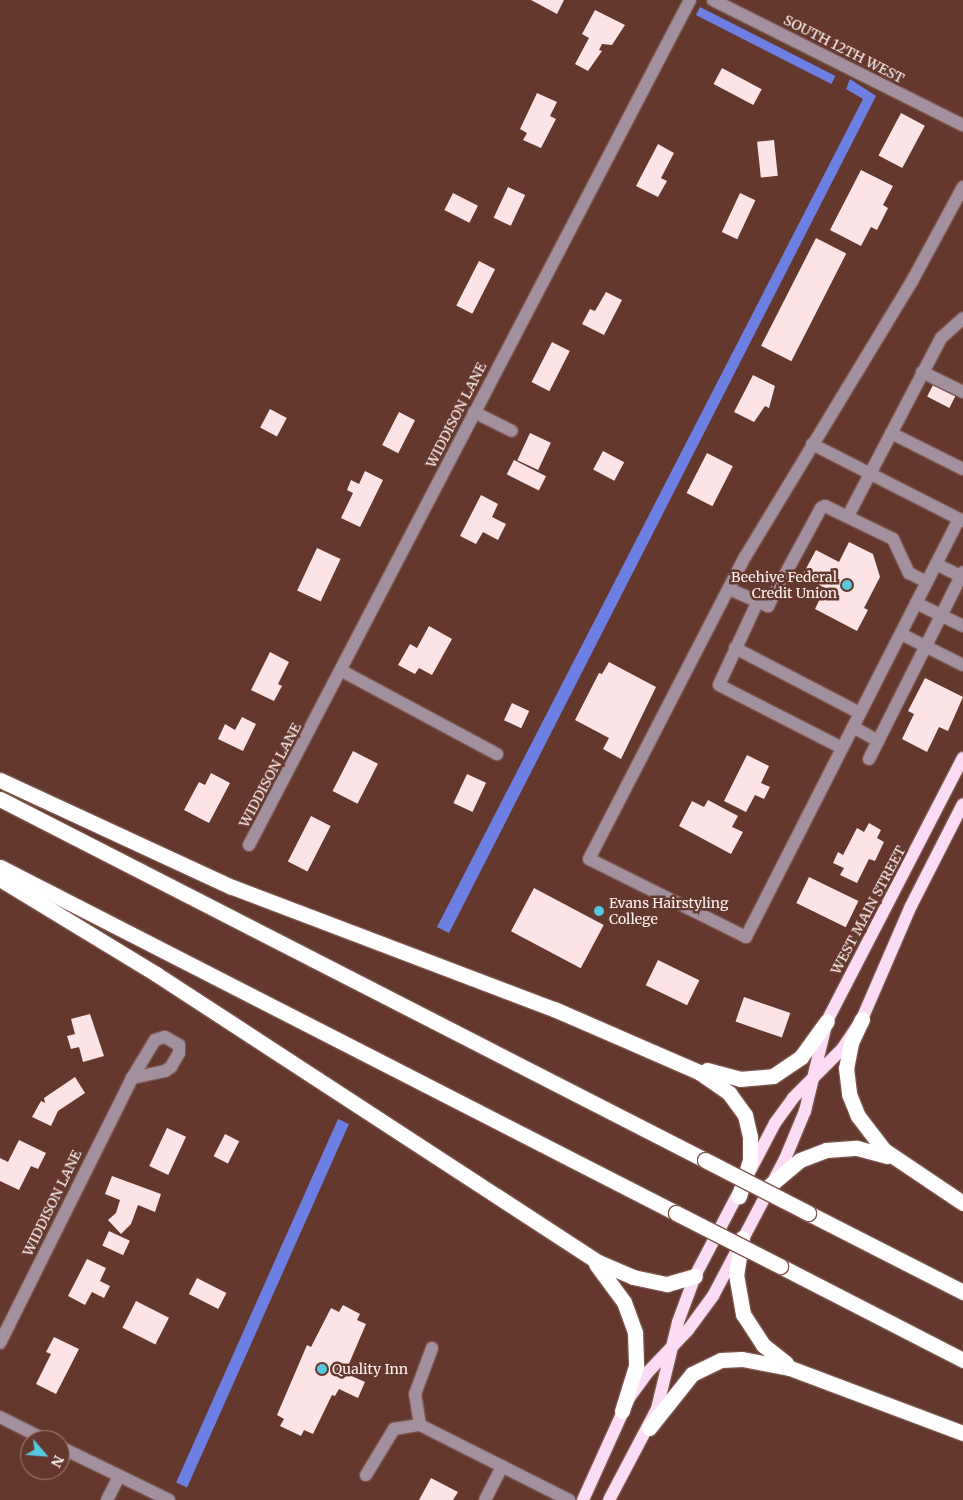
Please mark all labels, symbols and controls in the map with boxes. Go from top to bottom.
street label: SOUTH 12TH WEST [781,11,907,87]
street label: WIDDISON LANE [422,360,490,470]
place label: Beehive Federal Credit Union [731,569,837,602]
marker: Beehive Federal Credit Union [841,579,853,591]
street label: WIDDISON LANE [235,720,305,830]
street label: WEST MAIN STREET [827,843,909,977]
place label: Evans Hairstyling College [609,895,728,928]
marker: Evans Hairstyling College [593,905,605,917]
street label: WIDDISON LANE [19,1147,85,1259]
place label: Quality Inn [332,1361,408,1377]
marker: Quality Inn [316,1363,328,1375]
north arrow [20,1430,70,1480]
text: N [47,1452,68,1470]

